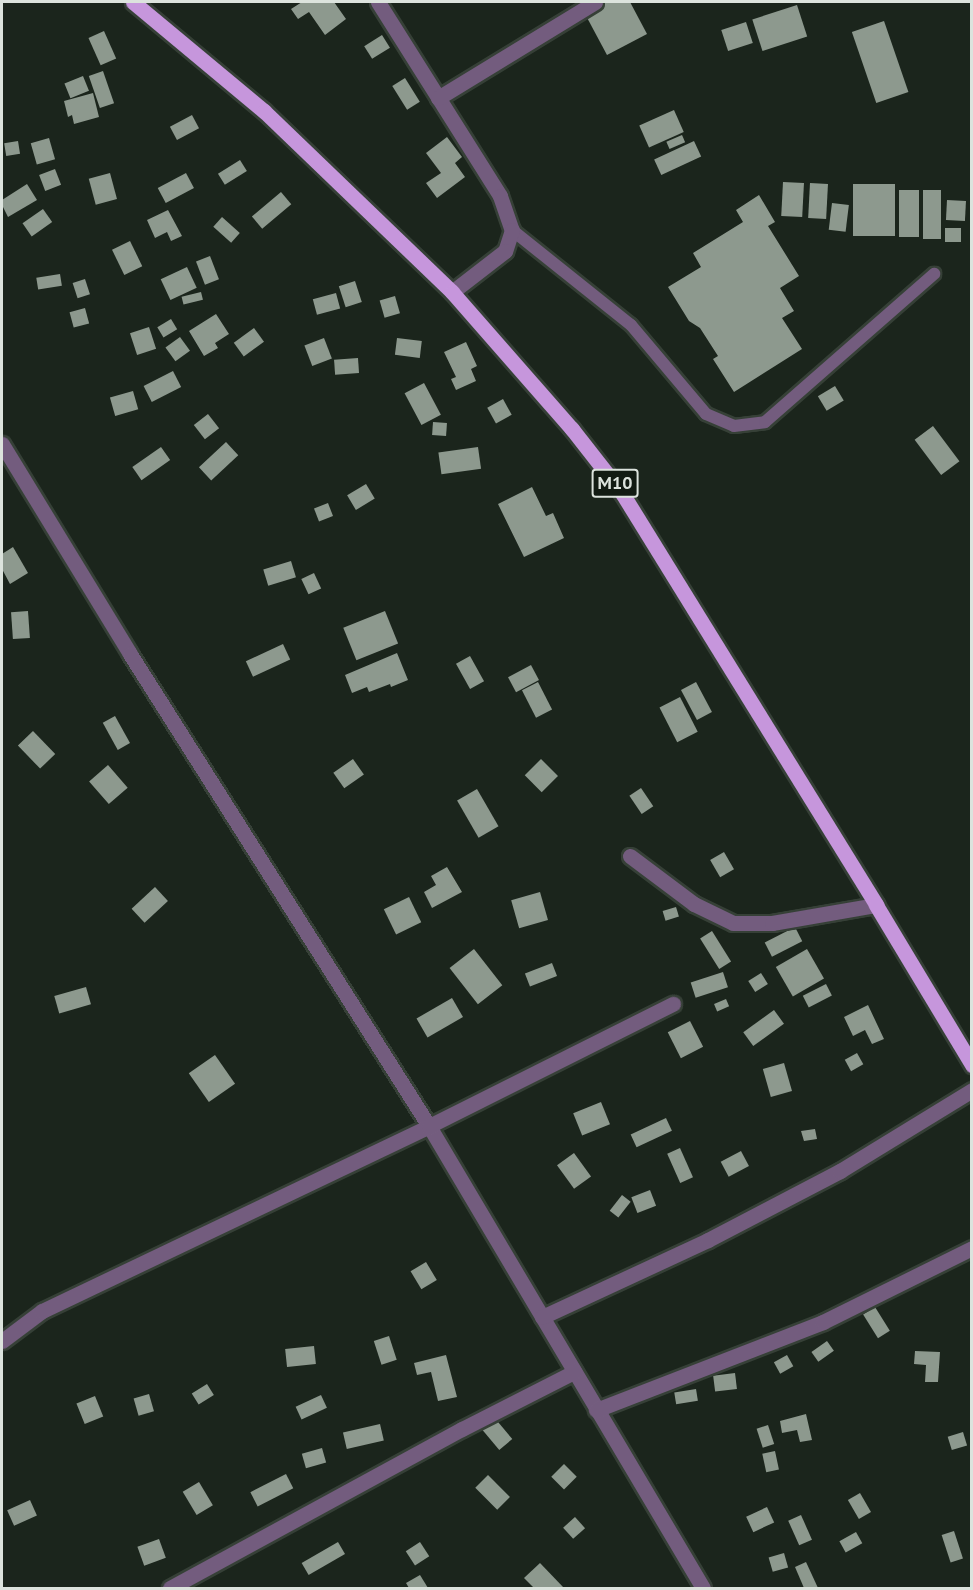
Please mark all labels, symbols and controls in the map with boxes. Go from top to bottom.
road number: M10 [591,468,639,498]

